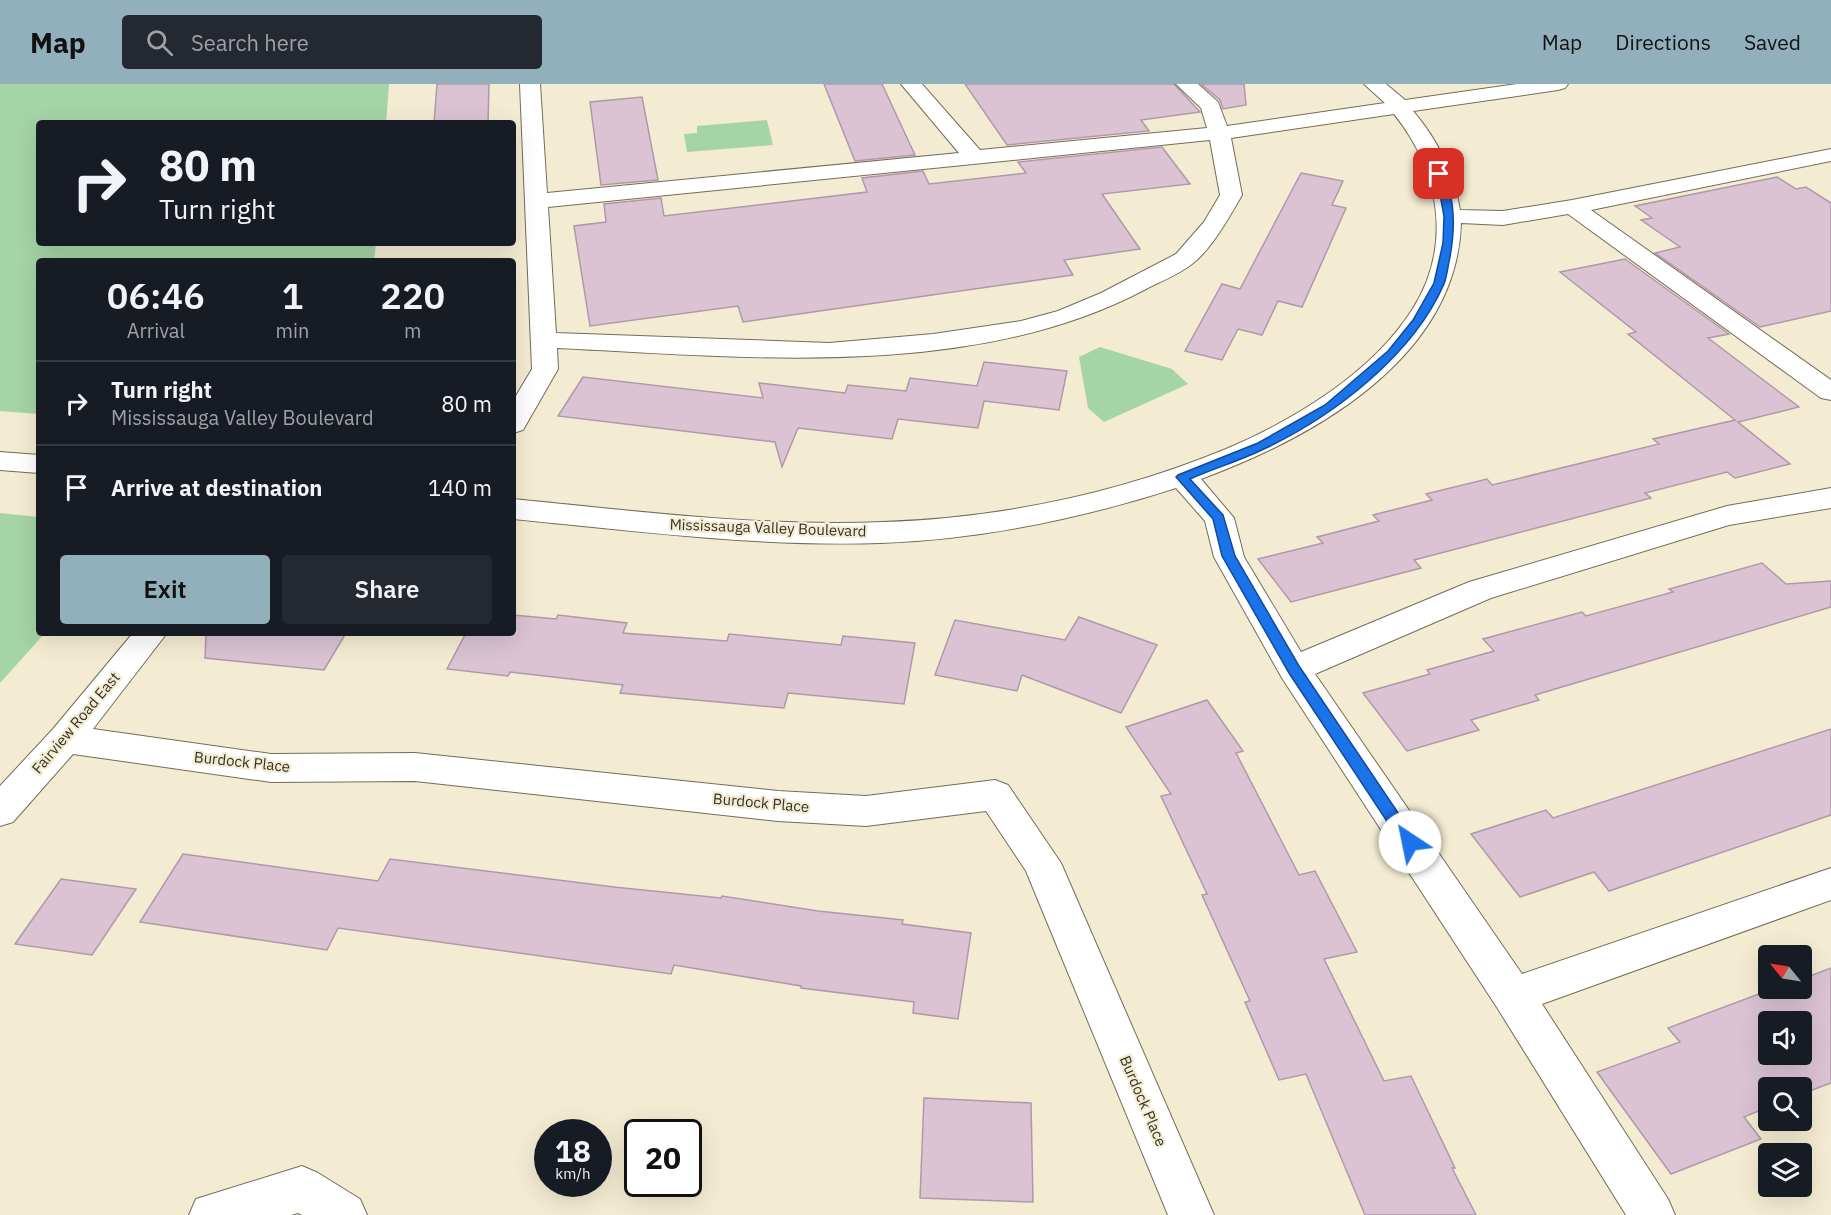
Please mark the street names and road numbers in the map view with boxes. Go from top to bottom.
street label: Mississauga Valley Boulevard [669,515,867,540]
street label: Fairview Road East [28,668,124,777]
street label: Burdock Place [193,747,291,776]
street label: Burdock Place [712,789,810,816]
street label: Burdock Place [1116,1053,1171,1149]

